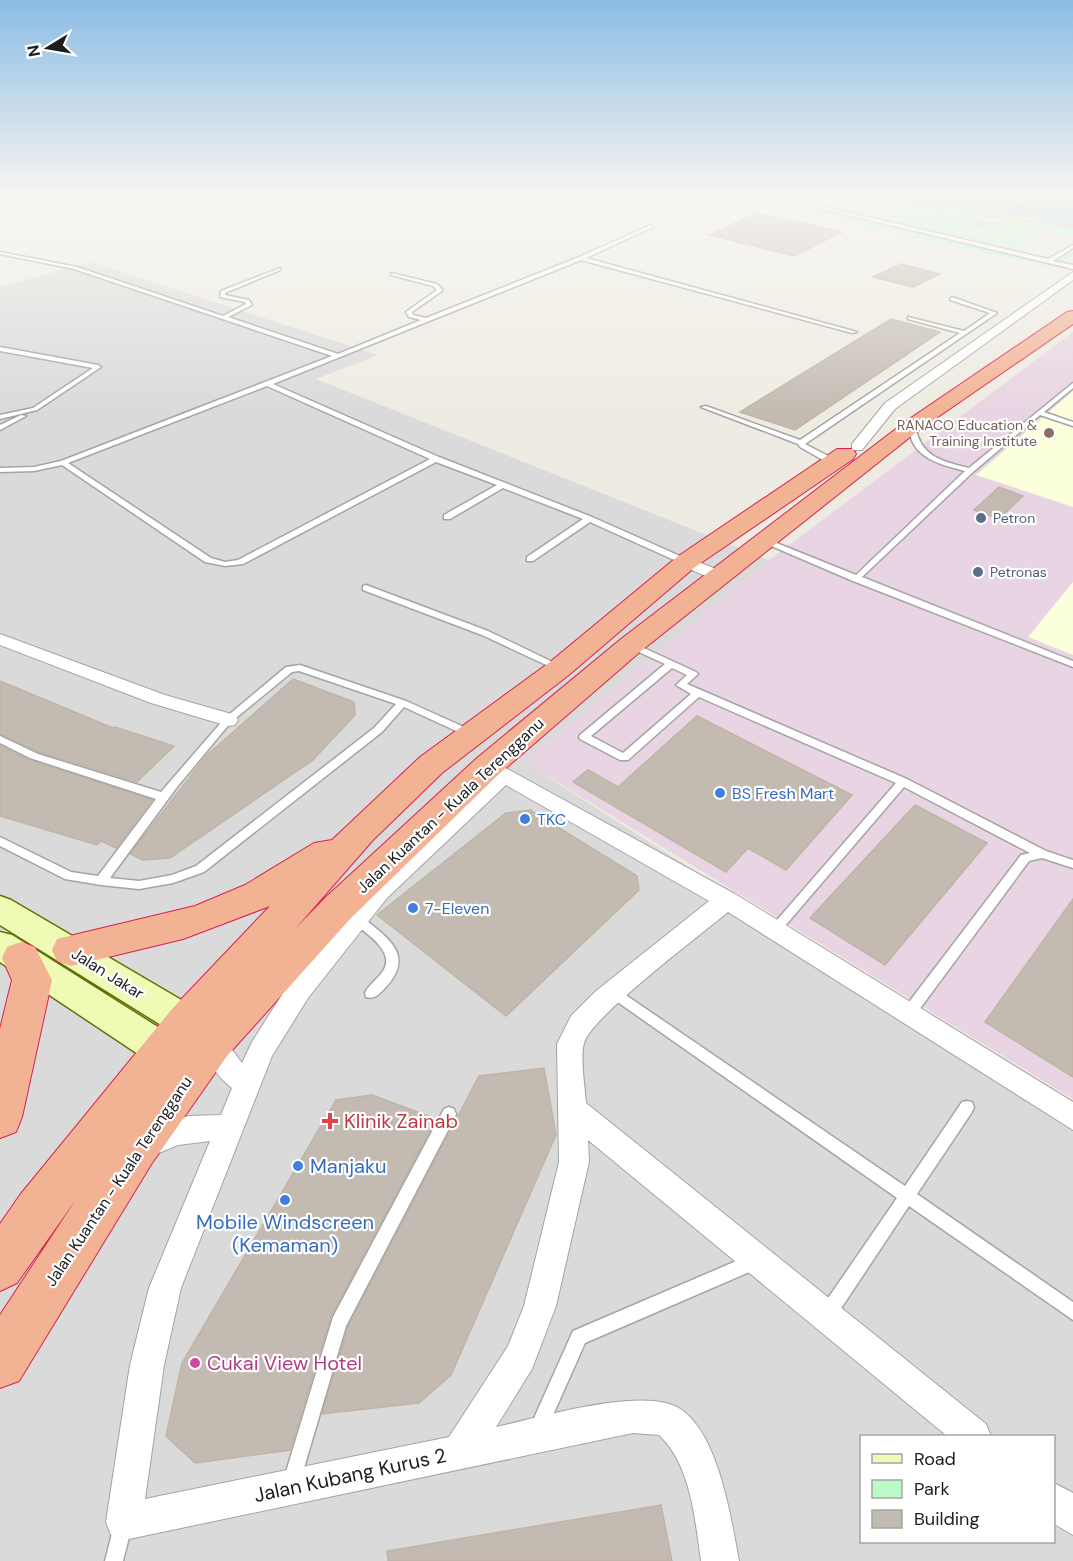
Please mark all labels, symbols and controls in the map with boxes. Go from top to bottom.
north arrow [18,18,78,78]
text: N [22,43,45,58]
place label: RANACO Education & Training Institute [897,416,1037,450]
marker: RANACO Education & Training Institute [1042,426,1056,440]
place label: Petron [993,509,1035,527]
marker: Petron [974,511,988,525]
place label: Petronas [990,563,1047,581]
marker: Petronas [971,565,985,579]
street label: Jalan Kuantan - Kuala Terengganu [352,713,548,898]
place label: BS Fresh Mart [732,783,834,804]
marker: BS Fresh Mart [713,786,727,800]
place label: TKC [537,809,566,830]
marker: TKC [518,812,532,826]
place label: 7-Eleven [425,898,489,919]
marker: 7-Eleven [406,901,420,915]
street label: Jalan Jakar [67,943,148,1004]
street label: Jalan Kuantan - Kuala Terengganu [40,1072,197,1290]
place label: Klinik Zainab [344,1108,458,1134]
marker: Klinik Zainab [321,1112,339,1130]
place label: Manjaku [310,1153,386,1179]
marker: Manjaku [291,1159,305,1173]
marker: Mobile Windscreen (Kemaman) [278,1193,292,1207]
place label: Mobile Windscreen (Kemaman) [196,1209,374,1258]
place label: Cukai View Hotel [207,1350,362,1376]
marker: Cukai View Hotel [188,1356,202,1370]
legend [860,1435,1055,1543]
street label: Jalan Kubang Kurus 2 [252,1442,448,1508]
text: Road [914,1447,956,1471]
text: Park [914,1477,950,1501]
text: Building [914,1507,979,1531]

